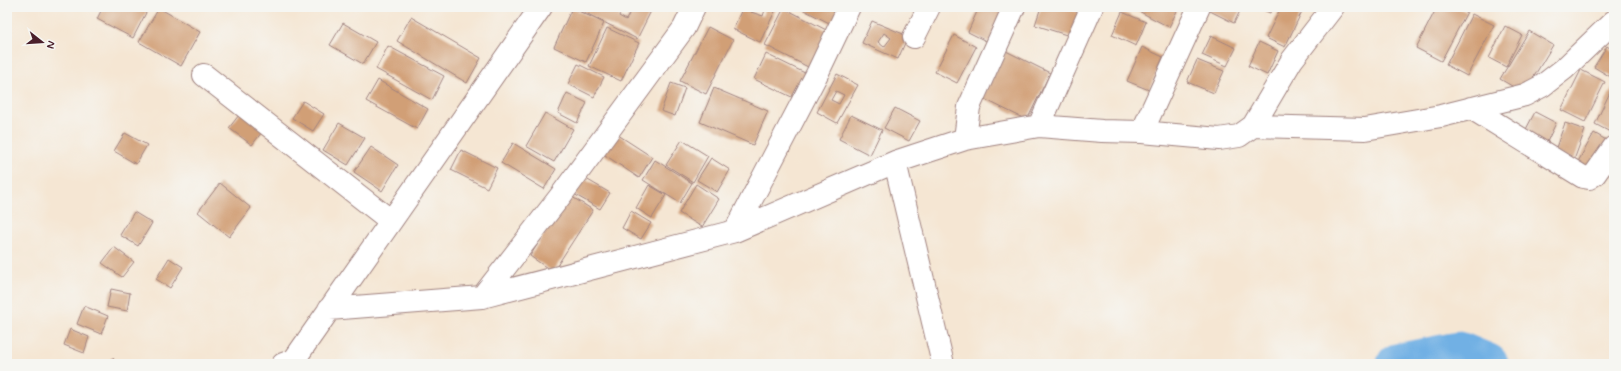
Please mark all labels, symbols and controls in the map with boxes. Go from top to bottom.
north arrow [22,22,62,62]
text: N [43,39,58,50]

